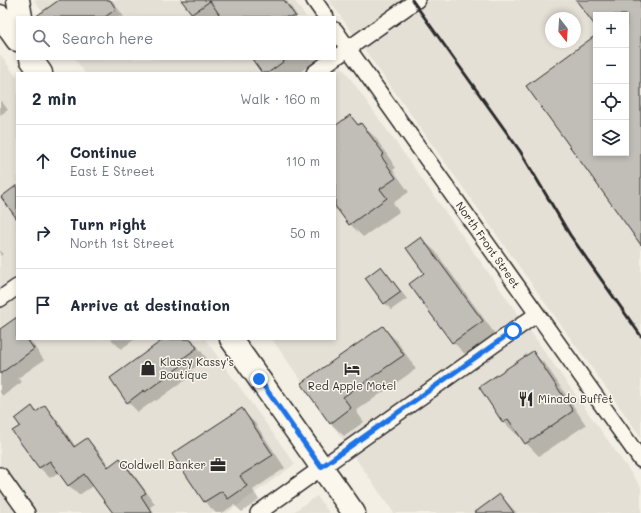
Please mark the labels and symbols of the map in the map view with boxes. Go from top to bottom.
north arrow [545,12,581,48]
street label: North Front Street [453,198,524,291]
route start [504,322,522,340]
place label: Klassy Kassy's Boutique [160,354,234,382]
shop icon: Klassy Kassy's Boutique [139,359,157,377]
hotel icon: Red Apple Motel [343,360,361,378]
route end [250,370,268,388]
place label: Red Apple Motel [308,378,396,393]
restaurant icon: Minado Buffet [517,390,535,408]
place label: Minado Buffet [538,391,613,406]
office icon: Coldwell Banker [209,456,227,474]
place label: Coldwell Banker [120,457,206,472]

